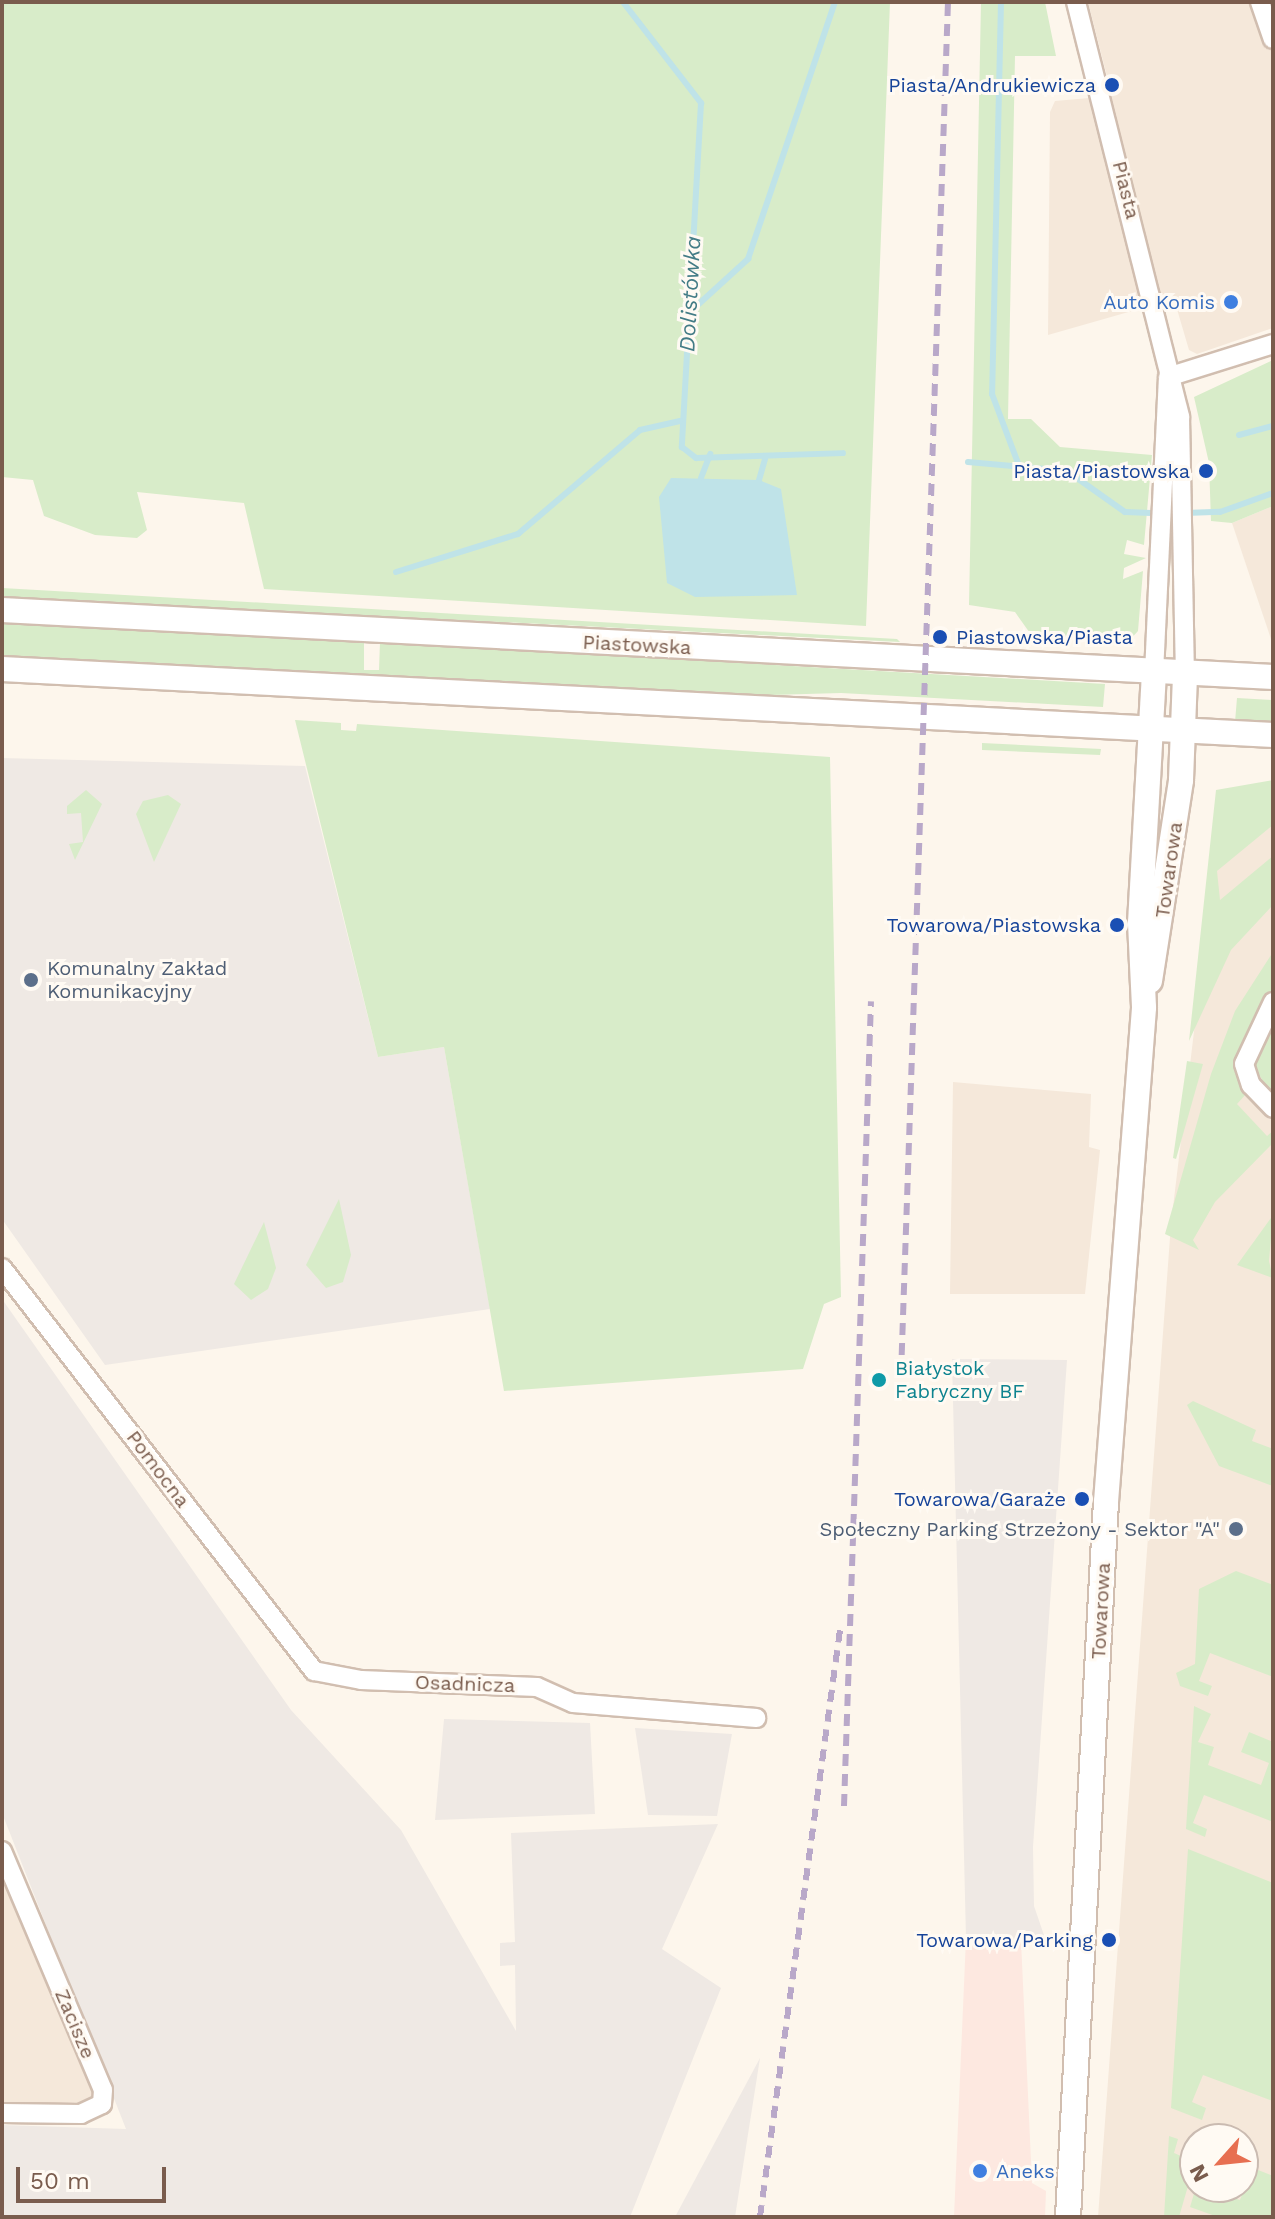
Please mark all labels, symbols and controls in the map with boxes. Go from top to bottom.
place label: Piasta/Andrukiewicza [888,73,1096,97]
marker: Piasta/Andrukiewicza [1103,76,1121,94]
street label: Piasta [1107,158,1145,222]
water label: Dolistówka [674,235,706,353]
place label: Auto Komis [1103,290,1215,314]
marker: Auto Komis [1222,293,1240,311]
place label: Piasta/Piastowska [1013,459,1190,483]
marker: Piasta/Piastowska [1197,462,1215,480]
place label: Piastowska/Piasta [956,625,1133,649]
marker: Piastowska/Piasta [931,628,949,646]
street label: Piastowska [582,630,692,660]
street label: Towarowa [1150,820,1188,920]
place label: Towarowa/Piastowska [887,913,1101,937]
marker: Towarowa/Piastowska [1108,916,1126,934]
place label: Komunalny Zakład Komunikacyjny [47,956,228,1003]
marker: Komunalny Zakład Komunikacyjny [22,971,40,989]
place label: Białystok Fabryczny BF [895,1356,1025,1403]
marker: Białystok Fabryczny BF [870,1371,888,1389]
street label: Pomocna [121,1426,195,1512]
place label: Towarowa/Garaże [894,1487,1066,1511]
marker: Towarowa/Garaże [1073,1490,1091,1508]
place label: Społeczny Parking Strzeżony - Sektor "A" [818,1517,1220,1541]
marker: Społeczny Parking Strzeżony - Sektor "A" [1227,1520,1245,1538]
street label: Towarowa [1086,1562,1116,1660]
street label: Osadnicza [414,1670,516,1698]
place label: Towarowa/Parking [916,1928,1093,1952]
marker: Towarowa/Parking [1100,1931,1118,1949]
street label: Zacisze [50,1986,100,2062]
north arrow [1179,2123,1259,2203]
scale bar [20,2151,170,2201]
place label: Aneks [996,2159,1055,2183]
text: N [1184,2160,1214,2186]
marker: Aneks [971,2162,989,2180]
text: 50 m [30,2167,90,2195]

